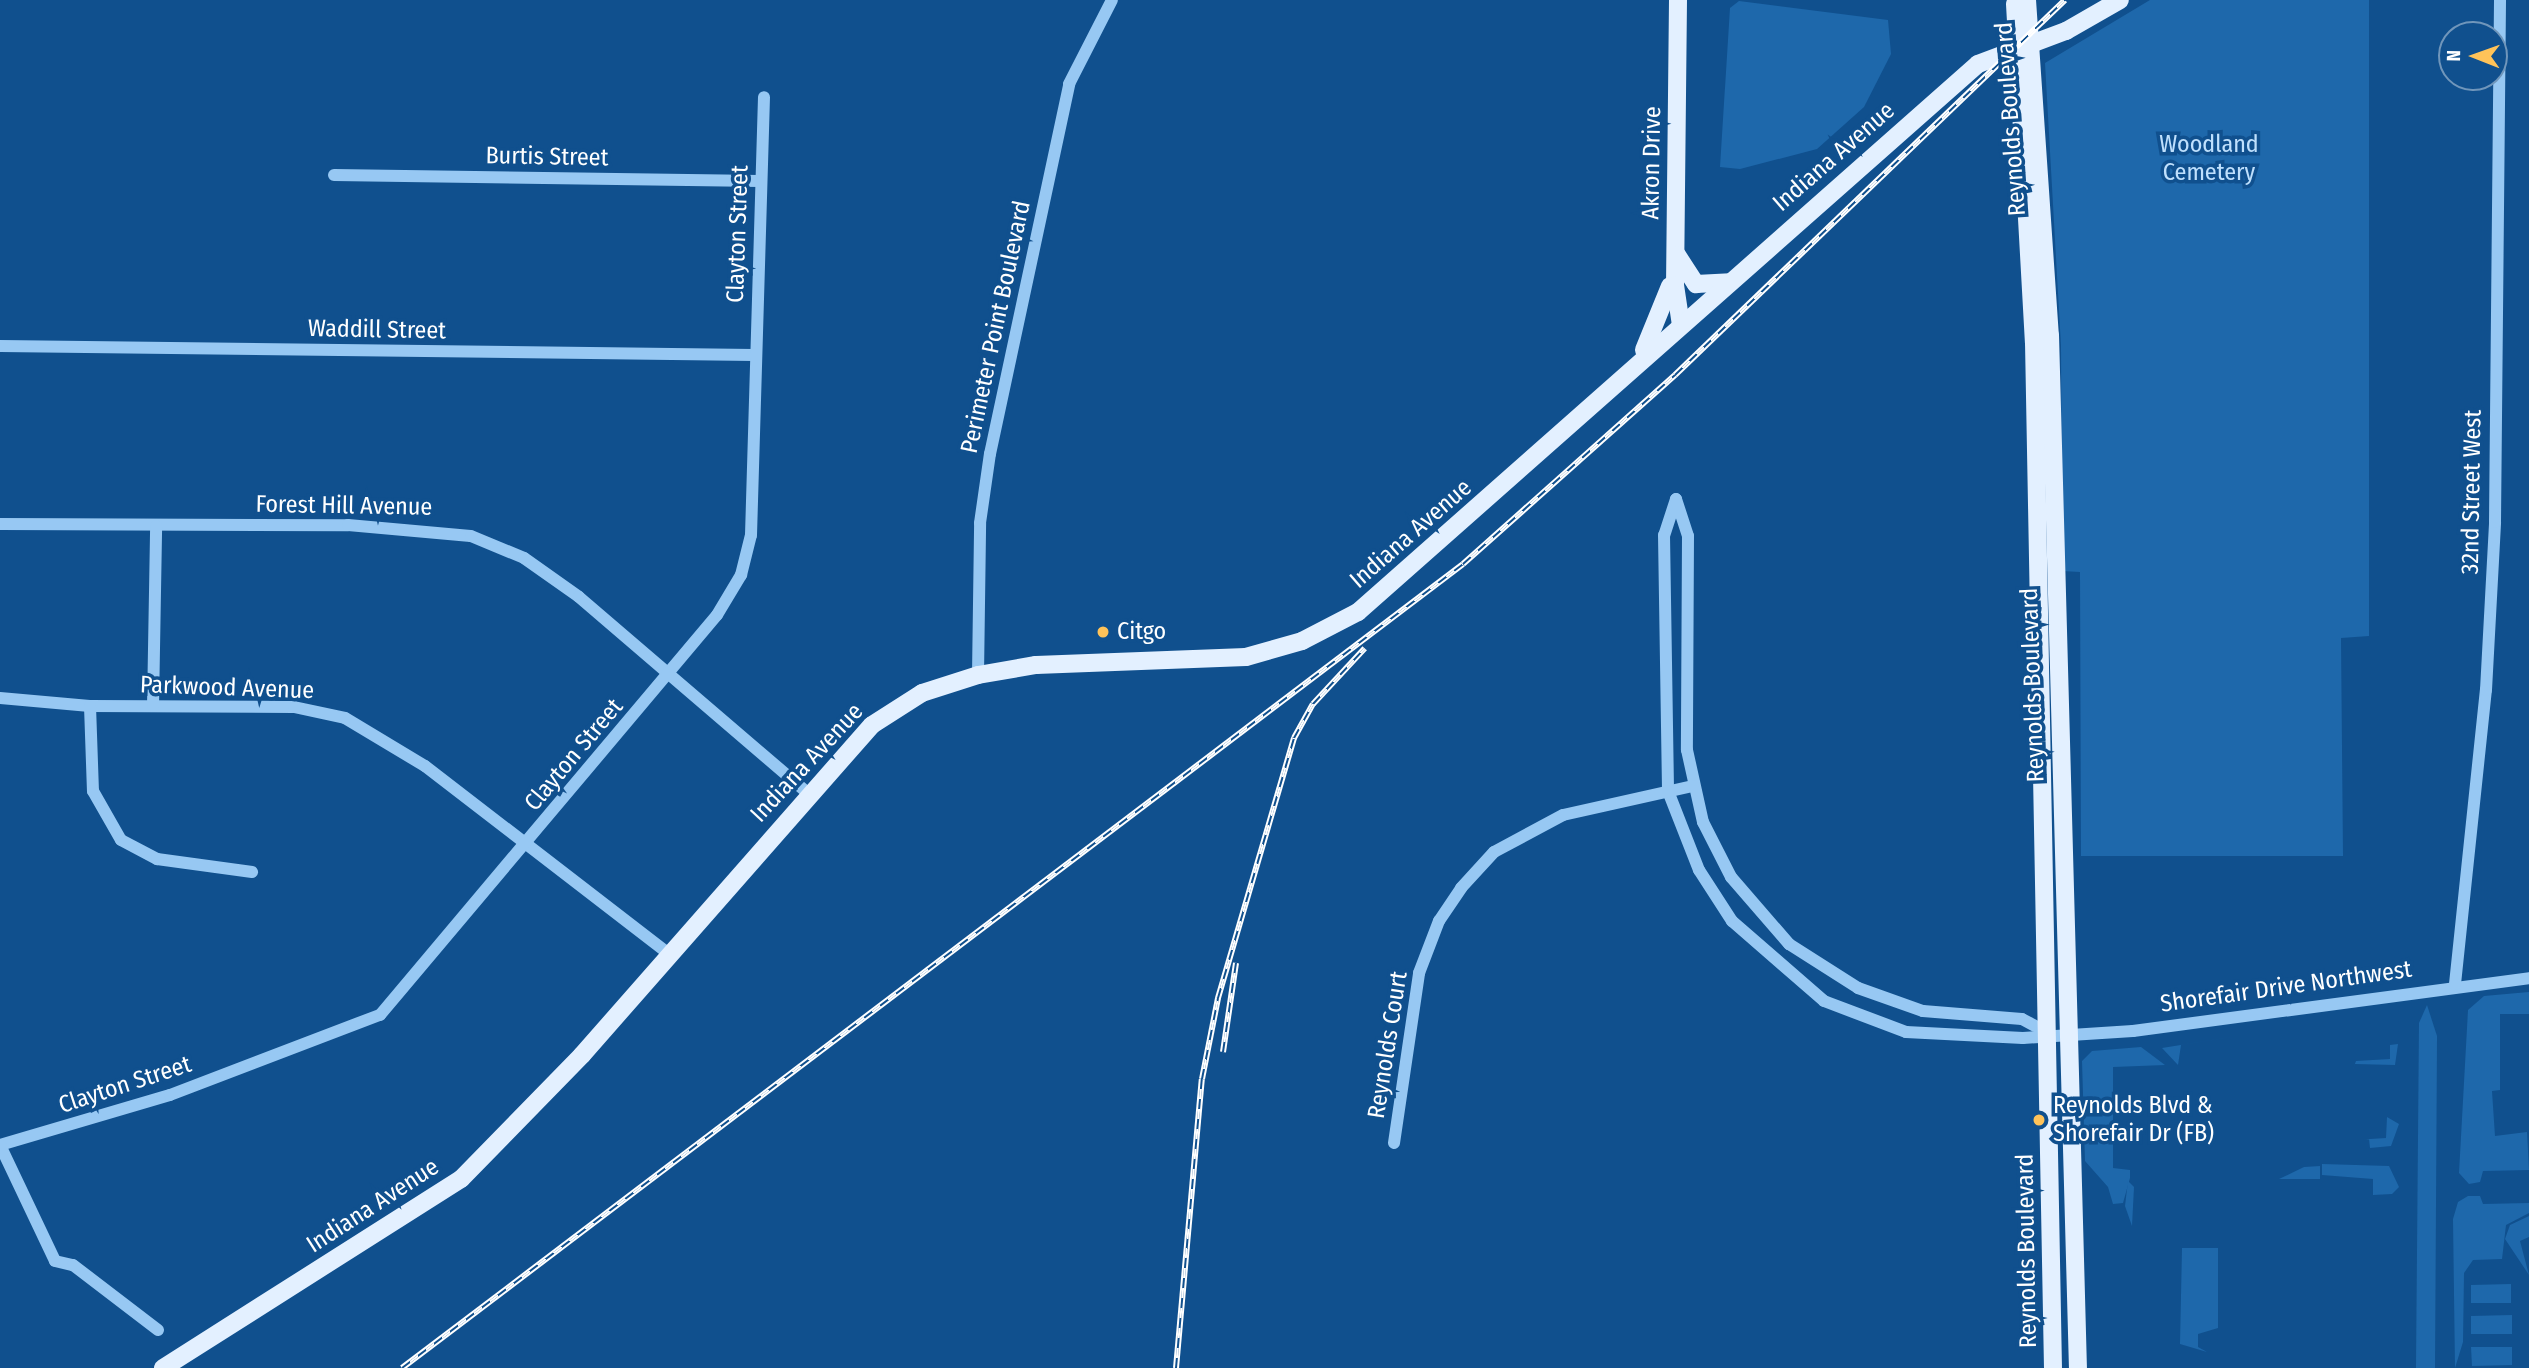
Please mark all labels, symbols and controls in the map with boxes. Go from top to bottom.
street label: Reynolds Boulevard [1990,21,2032,217]
north arrow [2438,21,2508,91]
text: N [2442,50,2465,62]
street label: Indiana Avenue [1767,96,1901,218]
street label: Akron Drive [1637,106,1667,220]
park label: Woodland Cemetery [2159,131,2259,187]
street label: Burtis Street [485,142,609,172]
street label: Clayton Street [721,165,755,303]
street label: Perimeter Point Boulevard [955,198,1037,456]
street label: Waddill Street [308,314,446,346]
street label: 32nd Street West [2456,409,2488,575]
street label: Indiana Avenue [1344,473,1478,595]
street label: Forest Hill Avenue [255,490,433,522]
street label: Reynolds Boulevard [2015,587,2051,783]
place label: Citgo [1117,618,1166,646]
marker: Citgo [1095,624,1111,640]
street label: Parkwood Avenue [139,671,315,705]
street label: Clayton Street [519,693,629,817]
street label: Indiana Avenue [745,698,869,828]
street label: Shorefair Drive Northwest [2158,955,2414,1019]
street label: Reynolds Court [1362,969,1414,1121]
street label: Clayton Street [55,1050,195,1120]
place label: Reynolds Blvd & Shorefair Dr (FB) [2053,1092,2214,1148]
marker: Reynolds Blvd & Shorefair Dr (FB) [2031,1112,2047,1128]
street label: Indiana Avenue [302,1153,444,1259]
street label: Reynolds Boulevard [2011,1154,2043,1348]

